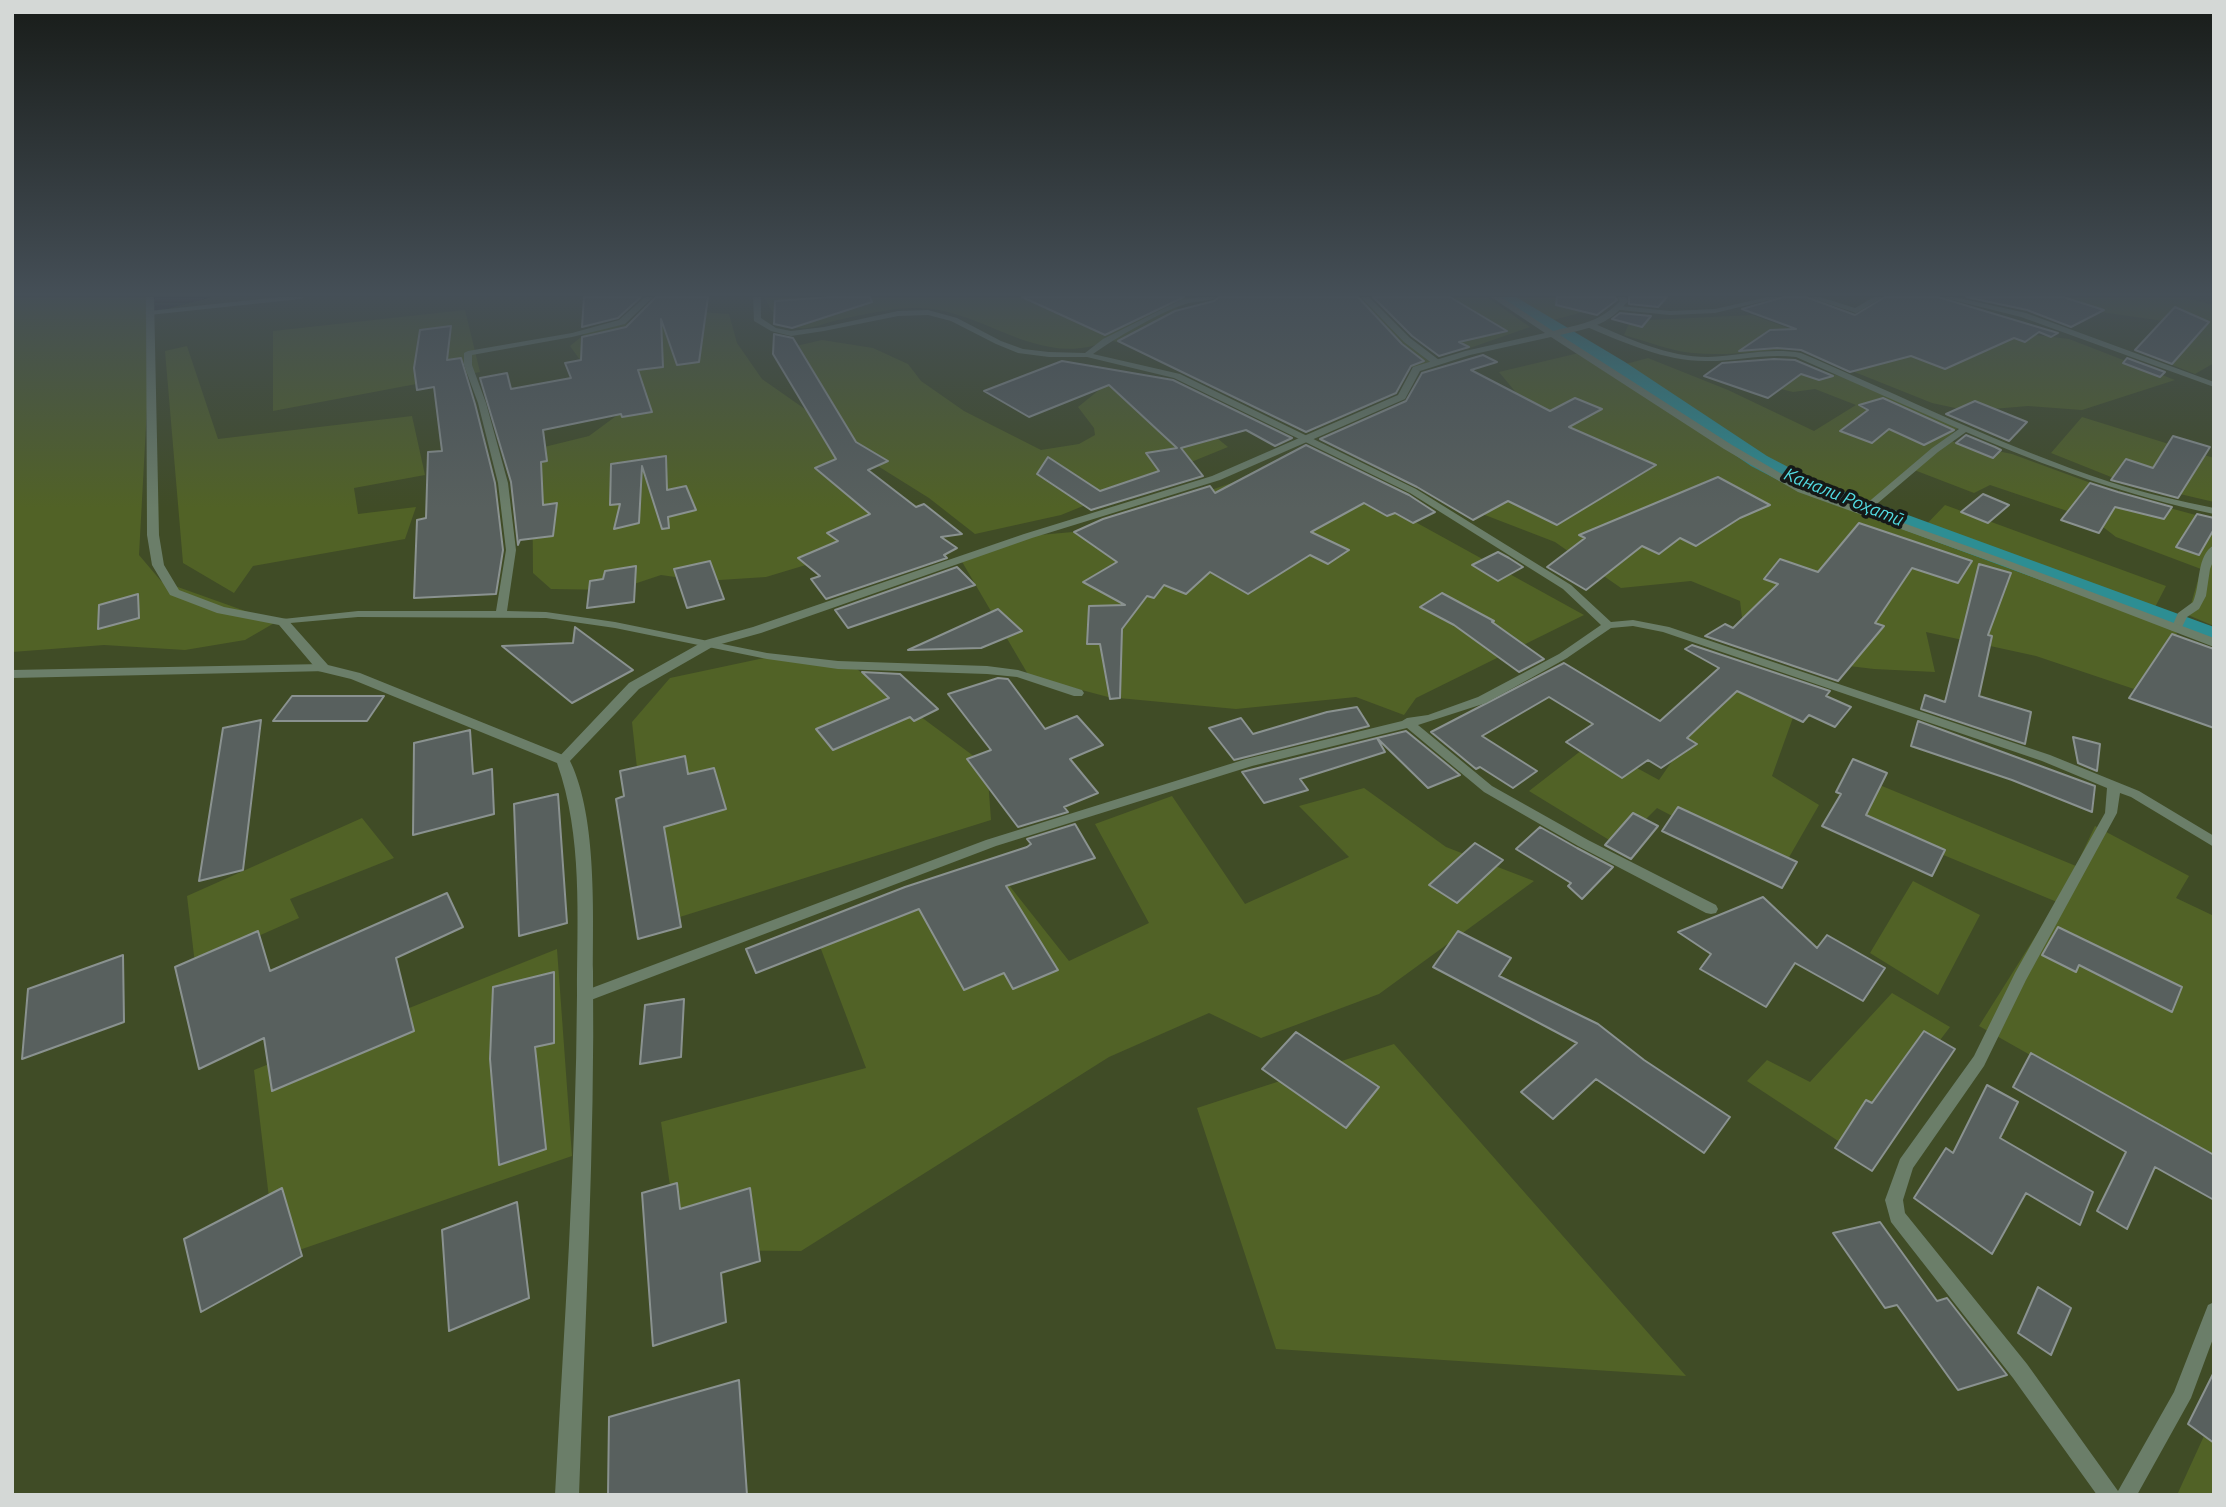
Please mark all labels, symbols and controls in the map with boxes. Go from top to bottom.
water label: Канали Роҳатӣ [1781,463,1907,531]

